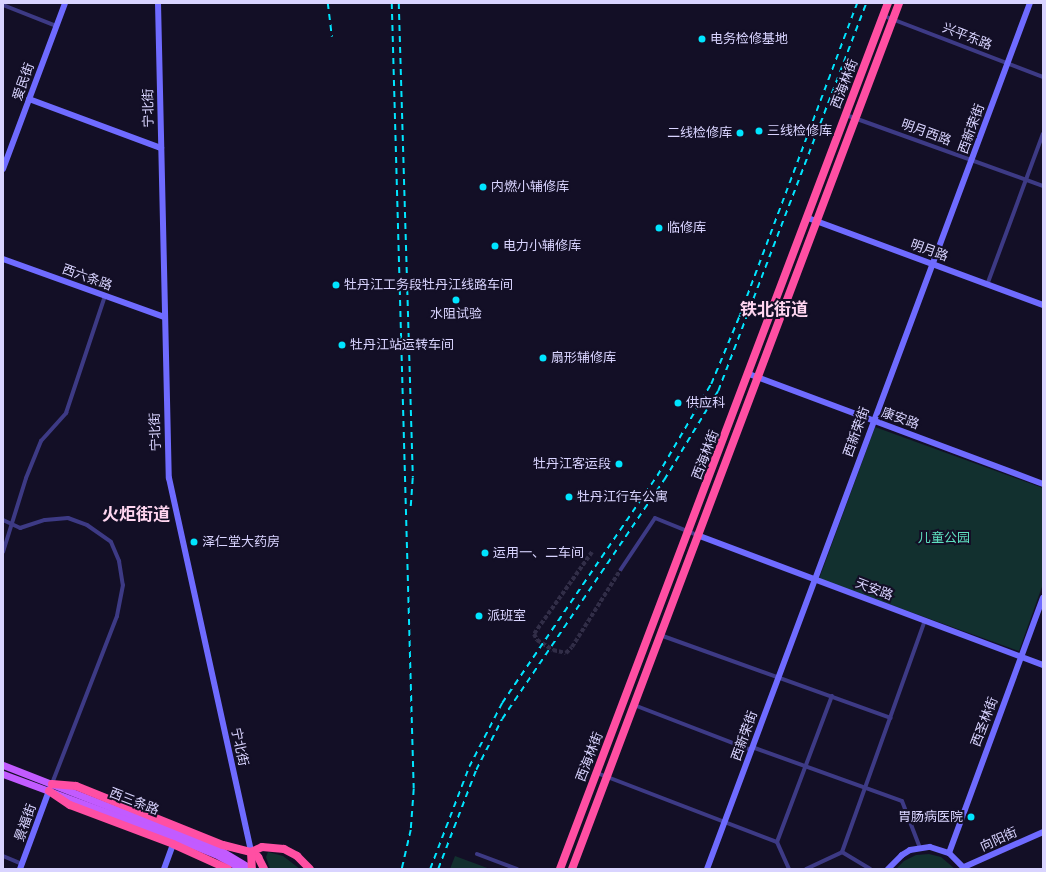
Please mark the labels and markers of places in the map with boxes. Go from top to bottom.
place label: 电务检修基地 [710,31,788,47]
marker: 电务检修基地 [697,34,707,44]
place label: 三线检修库 [767,123,832,139]
place label: 二线检修库 [667,125,732,141]
marker: 三线检修库 [754,126,764,136]
marker: 二线检修库 [735,128,745,138]
place label: 内燃小辅修库 [491,179,569,195]
marker: 内燃小辅修库 [478,182,488,192]
place label: 临修库 [667,220,706,236]
marker: 临修库 [654,223,664,233]
place label: 电力小辅修库 [503,238,581,254]
marker: 电力小辅修库 [490,241,500,251]
place label: 牡丹江工务段牡丹江线路车间 [344,277,513,293]
marker: 牡丹江工务段牡丹江线路车间 [331,280,341,290]
marker: 水阻试验 [451,295,461,305]
place label: 水阻试验 [430,306,482,322]
place label: 牡丹江站运转车间 [350,337,454,353]
marker: 牡丹江站运转车间 [337,340,347,350]
place label: 扇形辅修库 [551,350,616,366]
marker: 扇形辅修库 [538,353,548,363]
place label: 供应科 [686,395,725,411]
marker: 供应科 [673,398,683,408]
place label: 牡丹江客运段 [533,456,611,472]
marker: 牡丹江客运段 [614,459,624,469]
place label: 牡丹江行车公寓 [577,489,668,505]
marker: 牡丹江行车公寓 [564,492,574,502]
place label: 泽仁堂大药房 [202,534,280,550]
marker: 泽仁堂大药房 [189,537,199,547]
place label: 运用一、二车间 [493,545,584,561]
marker: 运用一、二车间 [480,548,490,558]
place label: 派班室 [487,608,526,624]
marker: 派班室 [474,611,484,621]
place label: 胃肠病医院 [898,809,963,825]
marker: 胃肠病医院 [966,812,976,822]

